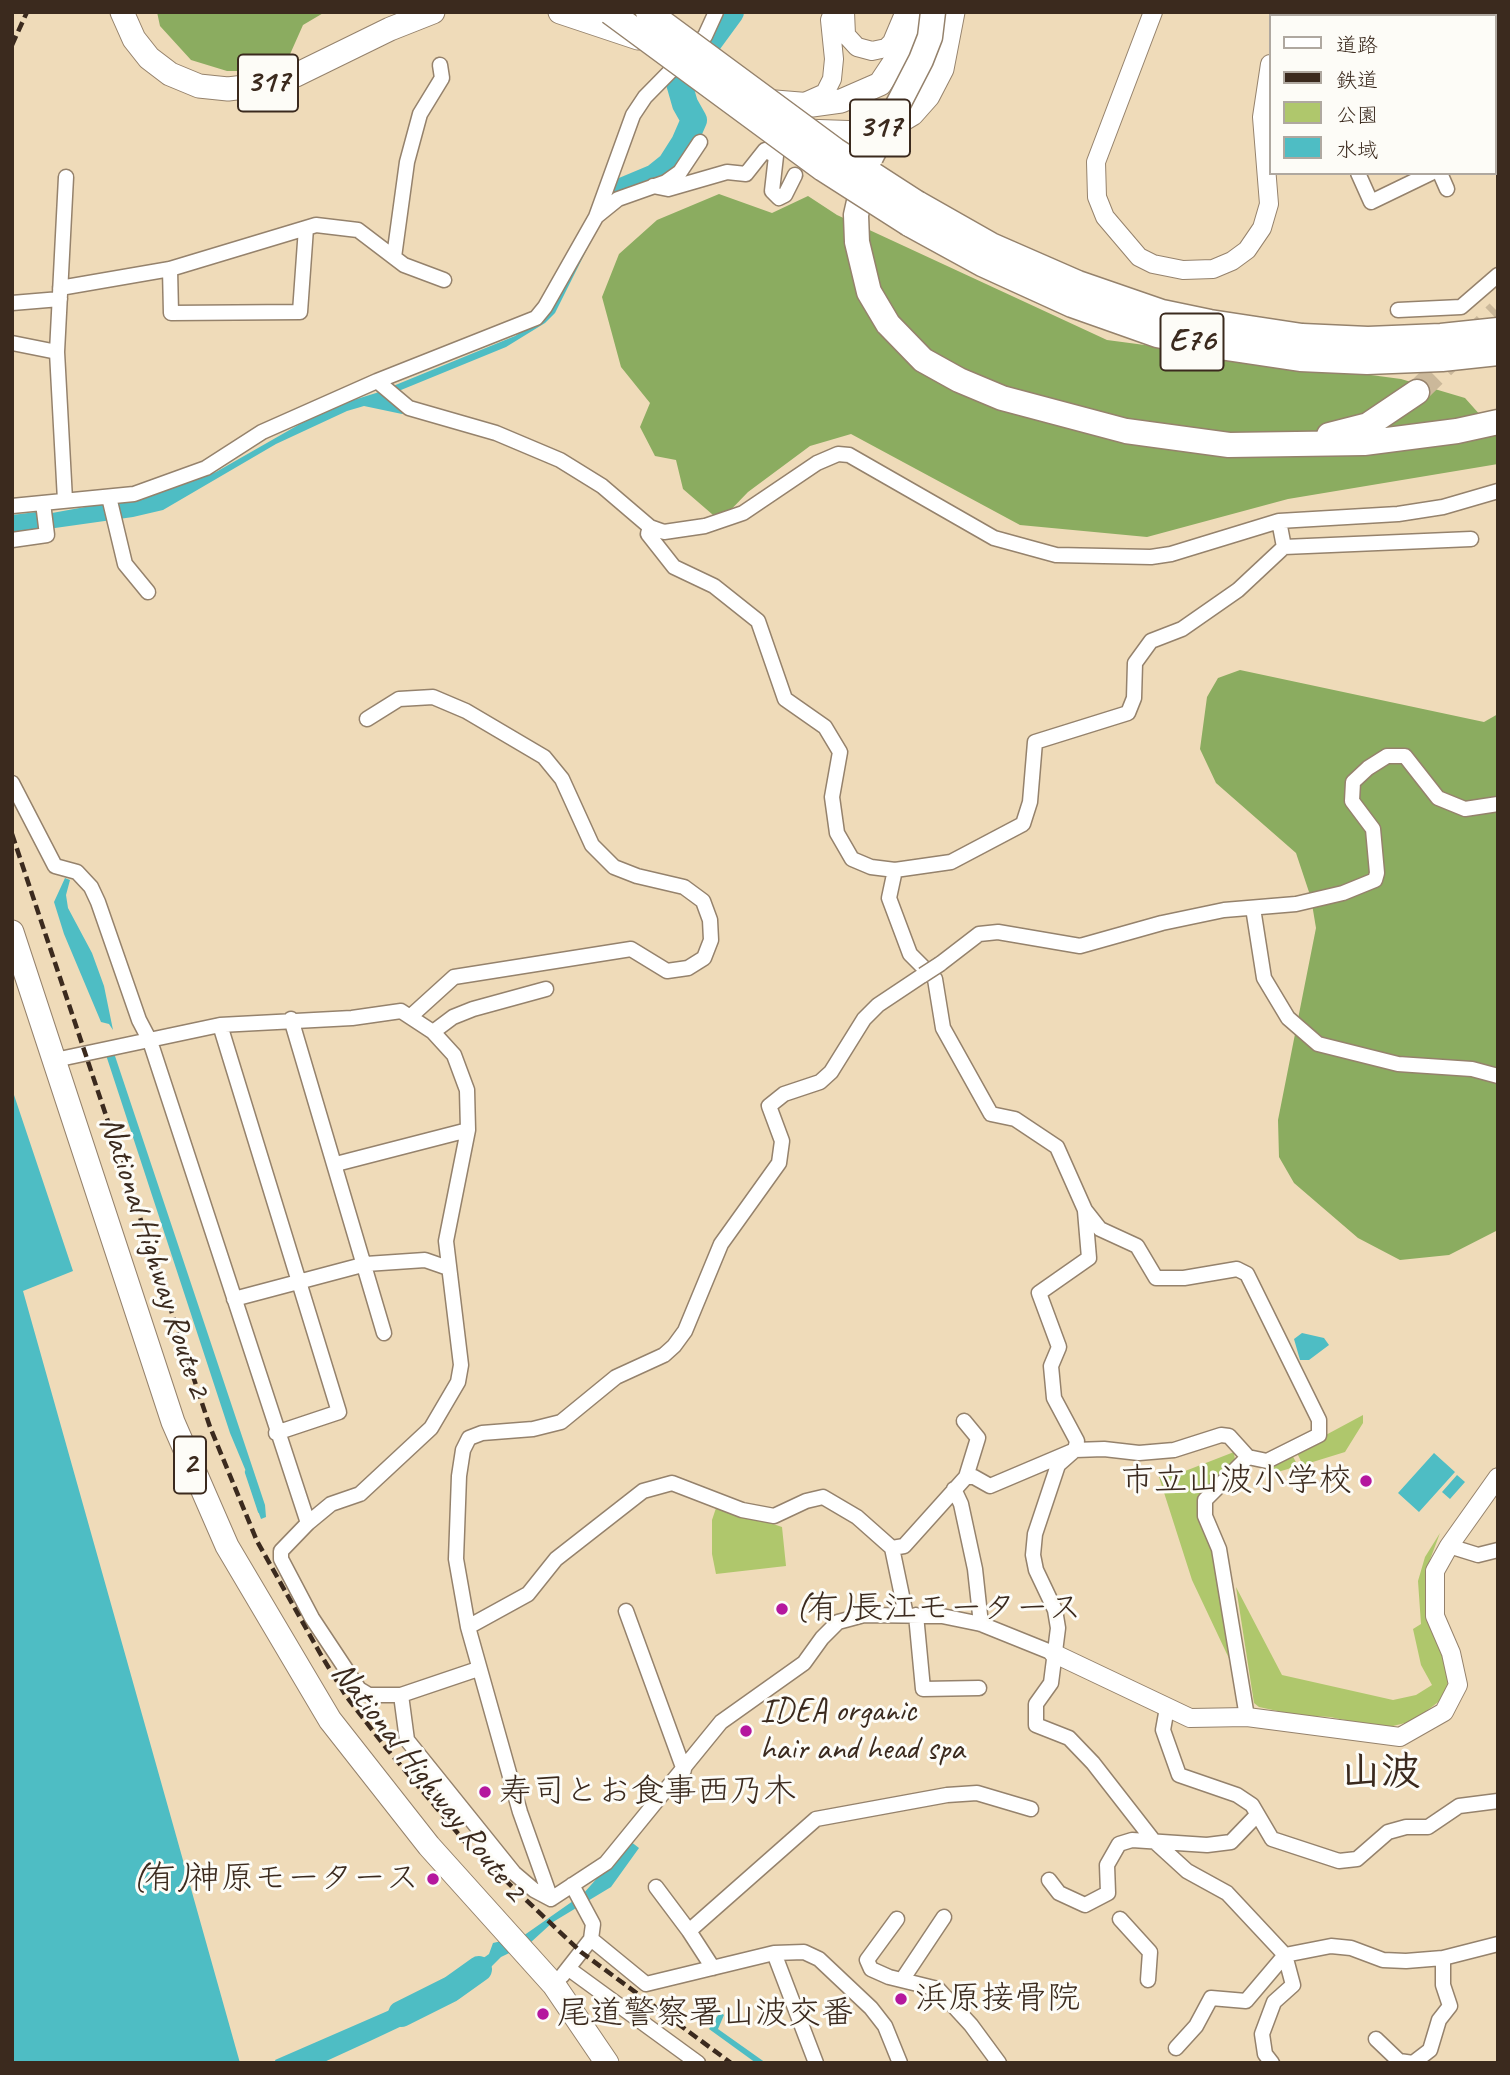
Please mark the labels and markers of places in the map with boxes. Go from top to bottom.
place label: 市立山波小学校 [1121,1461,1352,1501]
marker: 市立山波小学校 [1358,1473,1374,1489]
place label: (有)長江モータース [796,1589,1082,1629]
marker: (有)長江モータース [774,1601,790,1617]
place label: IDEA organic hair and head spa [760,1692,964,1770]
marker: IDEA organic hair and head spa [738,1723,754,1739]
place label: 寿司とお食事西乃木 [499,1772,796,1812]
marker: 寿司とお食事西乃木 [477,1784,493,1800]
place label: (有)神原モータース [133,1859,419,1899]
marker: (有)神原モータース [425,1871,441,1887]
place label: 浜原接骨院 [915,1979,1080,2019]
marker: 浜原接骨院 [893,1991,909,2007]
place label: 尾道警察署山波交番 [557,1994,854,2034]
marker: 尾道警察署山波交番 [535,2006,551,2022]

